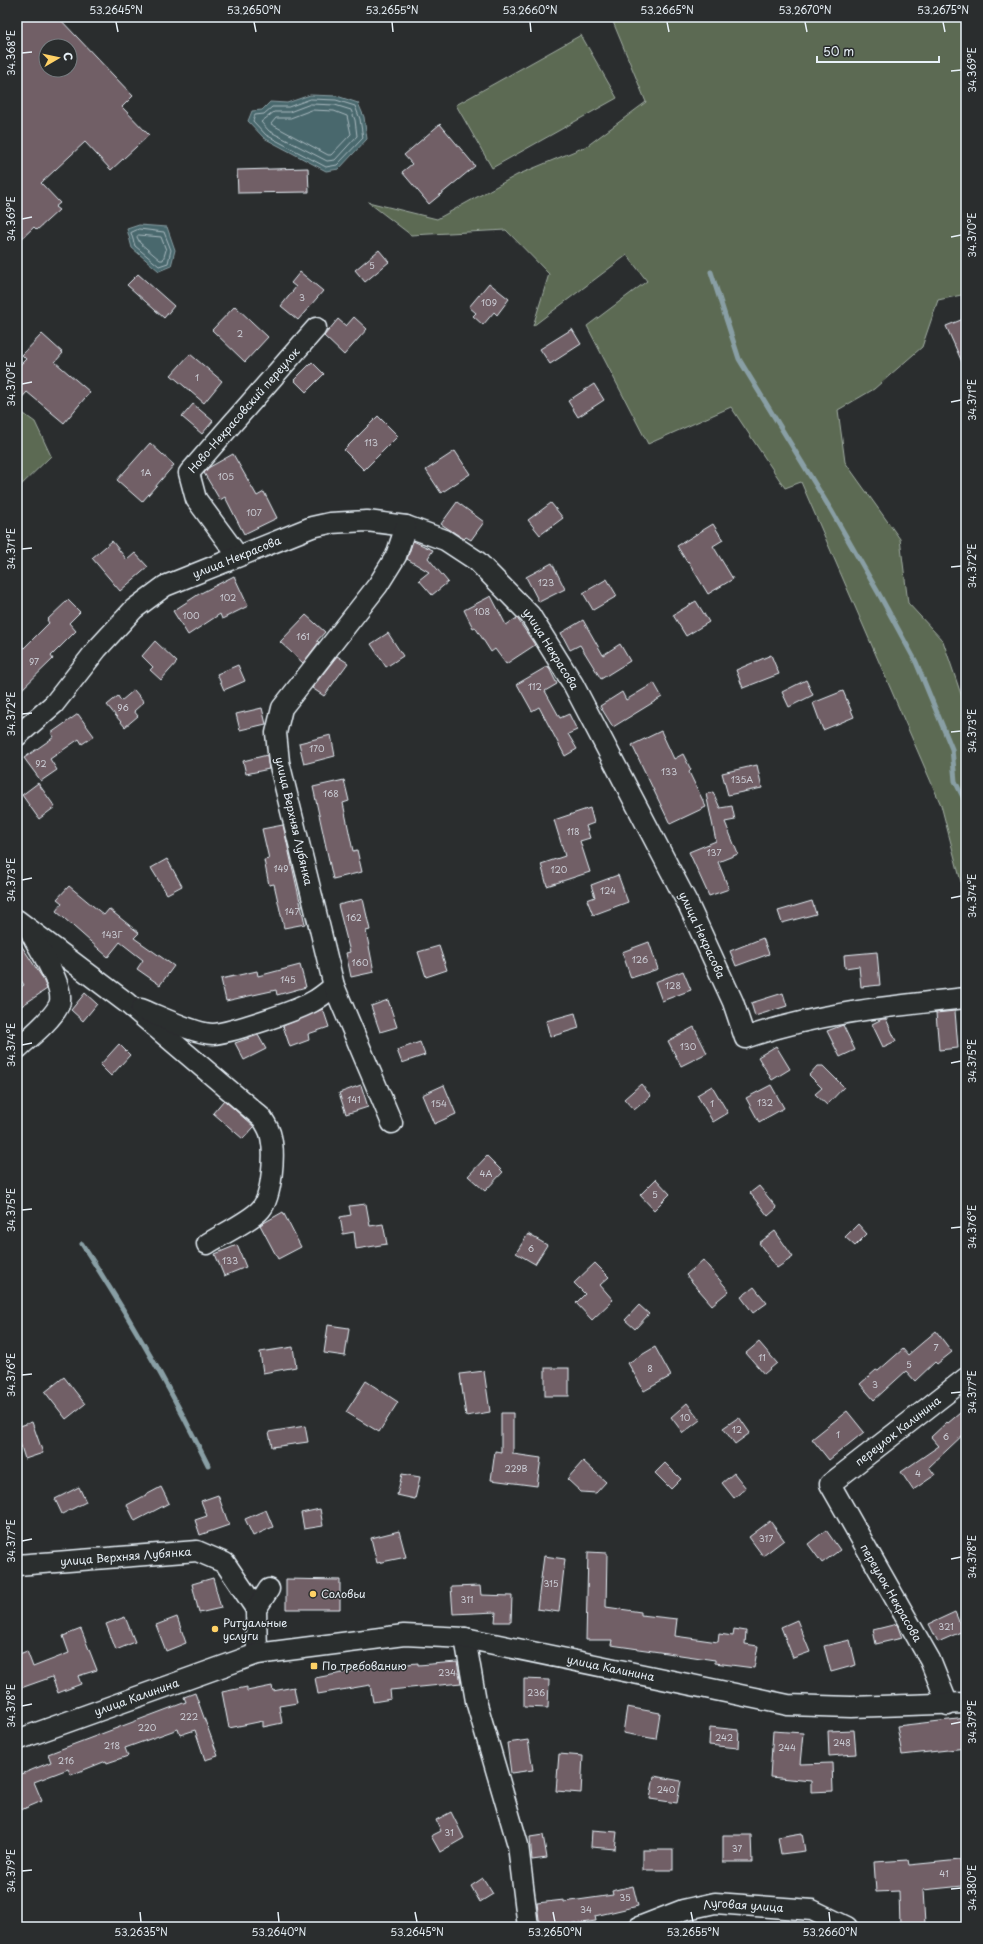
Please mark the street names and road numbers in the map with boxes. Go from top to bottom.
street label: Ново-Некрасовский переулок [184,343,304,477]
street label: улица Некрасова [190,531,283,582]
street label: улица Некрасова [519,603,584,693]
street label: улица Верхняя Лубянка [271,755,318,887]
street label: улица Некрасова [675,888,730,981]
street label: переулок Калинина [851,1392,944,1470]
street label: переулок Некрасова [856,1541,927,1645]
street label: улица Верхняя Лубянка [59,1542,192,1570]
street label: улица Калинина [565,1650,656,1685]
street label: улица Калинина [92,1674,181,1720]
street label: Луговая улица [701,1894,784,1916]

